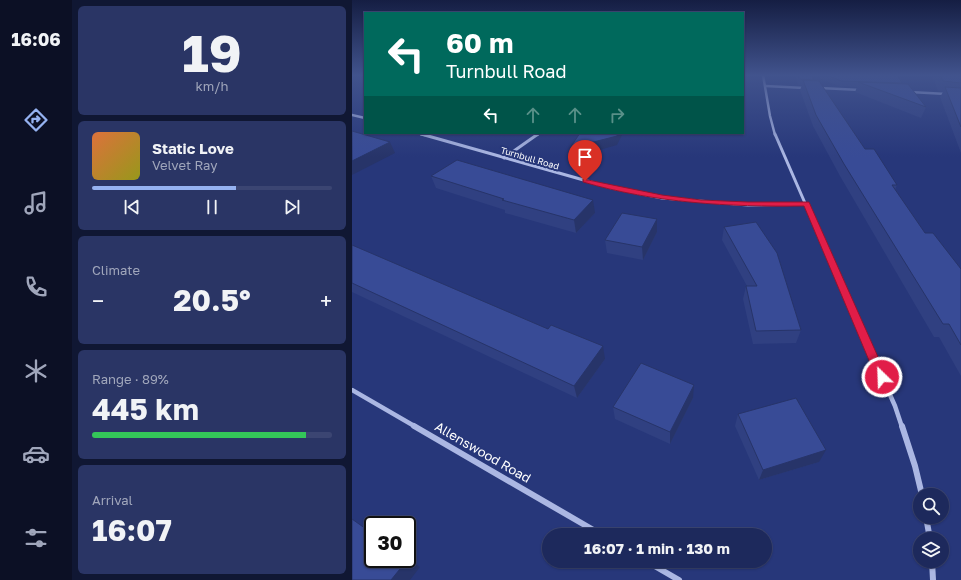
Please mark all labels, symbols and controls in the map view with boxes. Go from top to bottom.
text: 19 [182,21,242,83]
text: 60 m [446,26,513,59]
text: 16:06 [11,28,61,50]
icon: left [380,28,432,80]
text: Turnbull Road [446,60,567,82]
text: km/h [195,78,229,94]
icon: left [480,104,502,126]
icon: ahead [522,104,544,126]
icon: ahead [564,104,586,126]
icon: right [606,104,628,126]
icon: directions [22,106,50,134]
text: Static Love [152,139,234,157]
pin [568,140,602,181]
street label: Turnbull Road [499,144,561,172]
icon: arrive [574,146,596,168]
text: Velvet Ray [152,157,217,173]
icon: music [22,189,50,217]
icon: previous [121,196,143,218]
icon: pause [201,196,223,218]
icon: next [281,196,303,218]
text: Climate [92,262,140,278]
icon: phone [22,273,50,301]
text: 20.5° [173,282,251,318]
text: − [92,287,104,314]
text: + [320,287,332,314]
position arrow [861,356,903,398]
icon: climate [22,357,50,385]
text: Range · 89% [92,371,169,387]
text: 445 km [92,391,199,427]
street label: Allenswood Road [432,418,534,486]
icon: car [22,440,50,468]
map controls [913,488,949,568]
button: search [913,488,949,524]
text: Arrival [92,492,133,508]
text: 16:07 [92,512,172,548]
speed limit sign: 30 [364,516,416,568]
icon: filters [22,524,50,552]
button: layers [913,532,949,568]
text: 16:07 · 1 min · 130 m [584,539,730,557]

